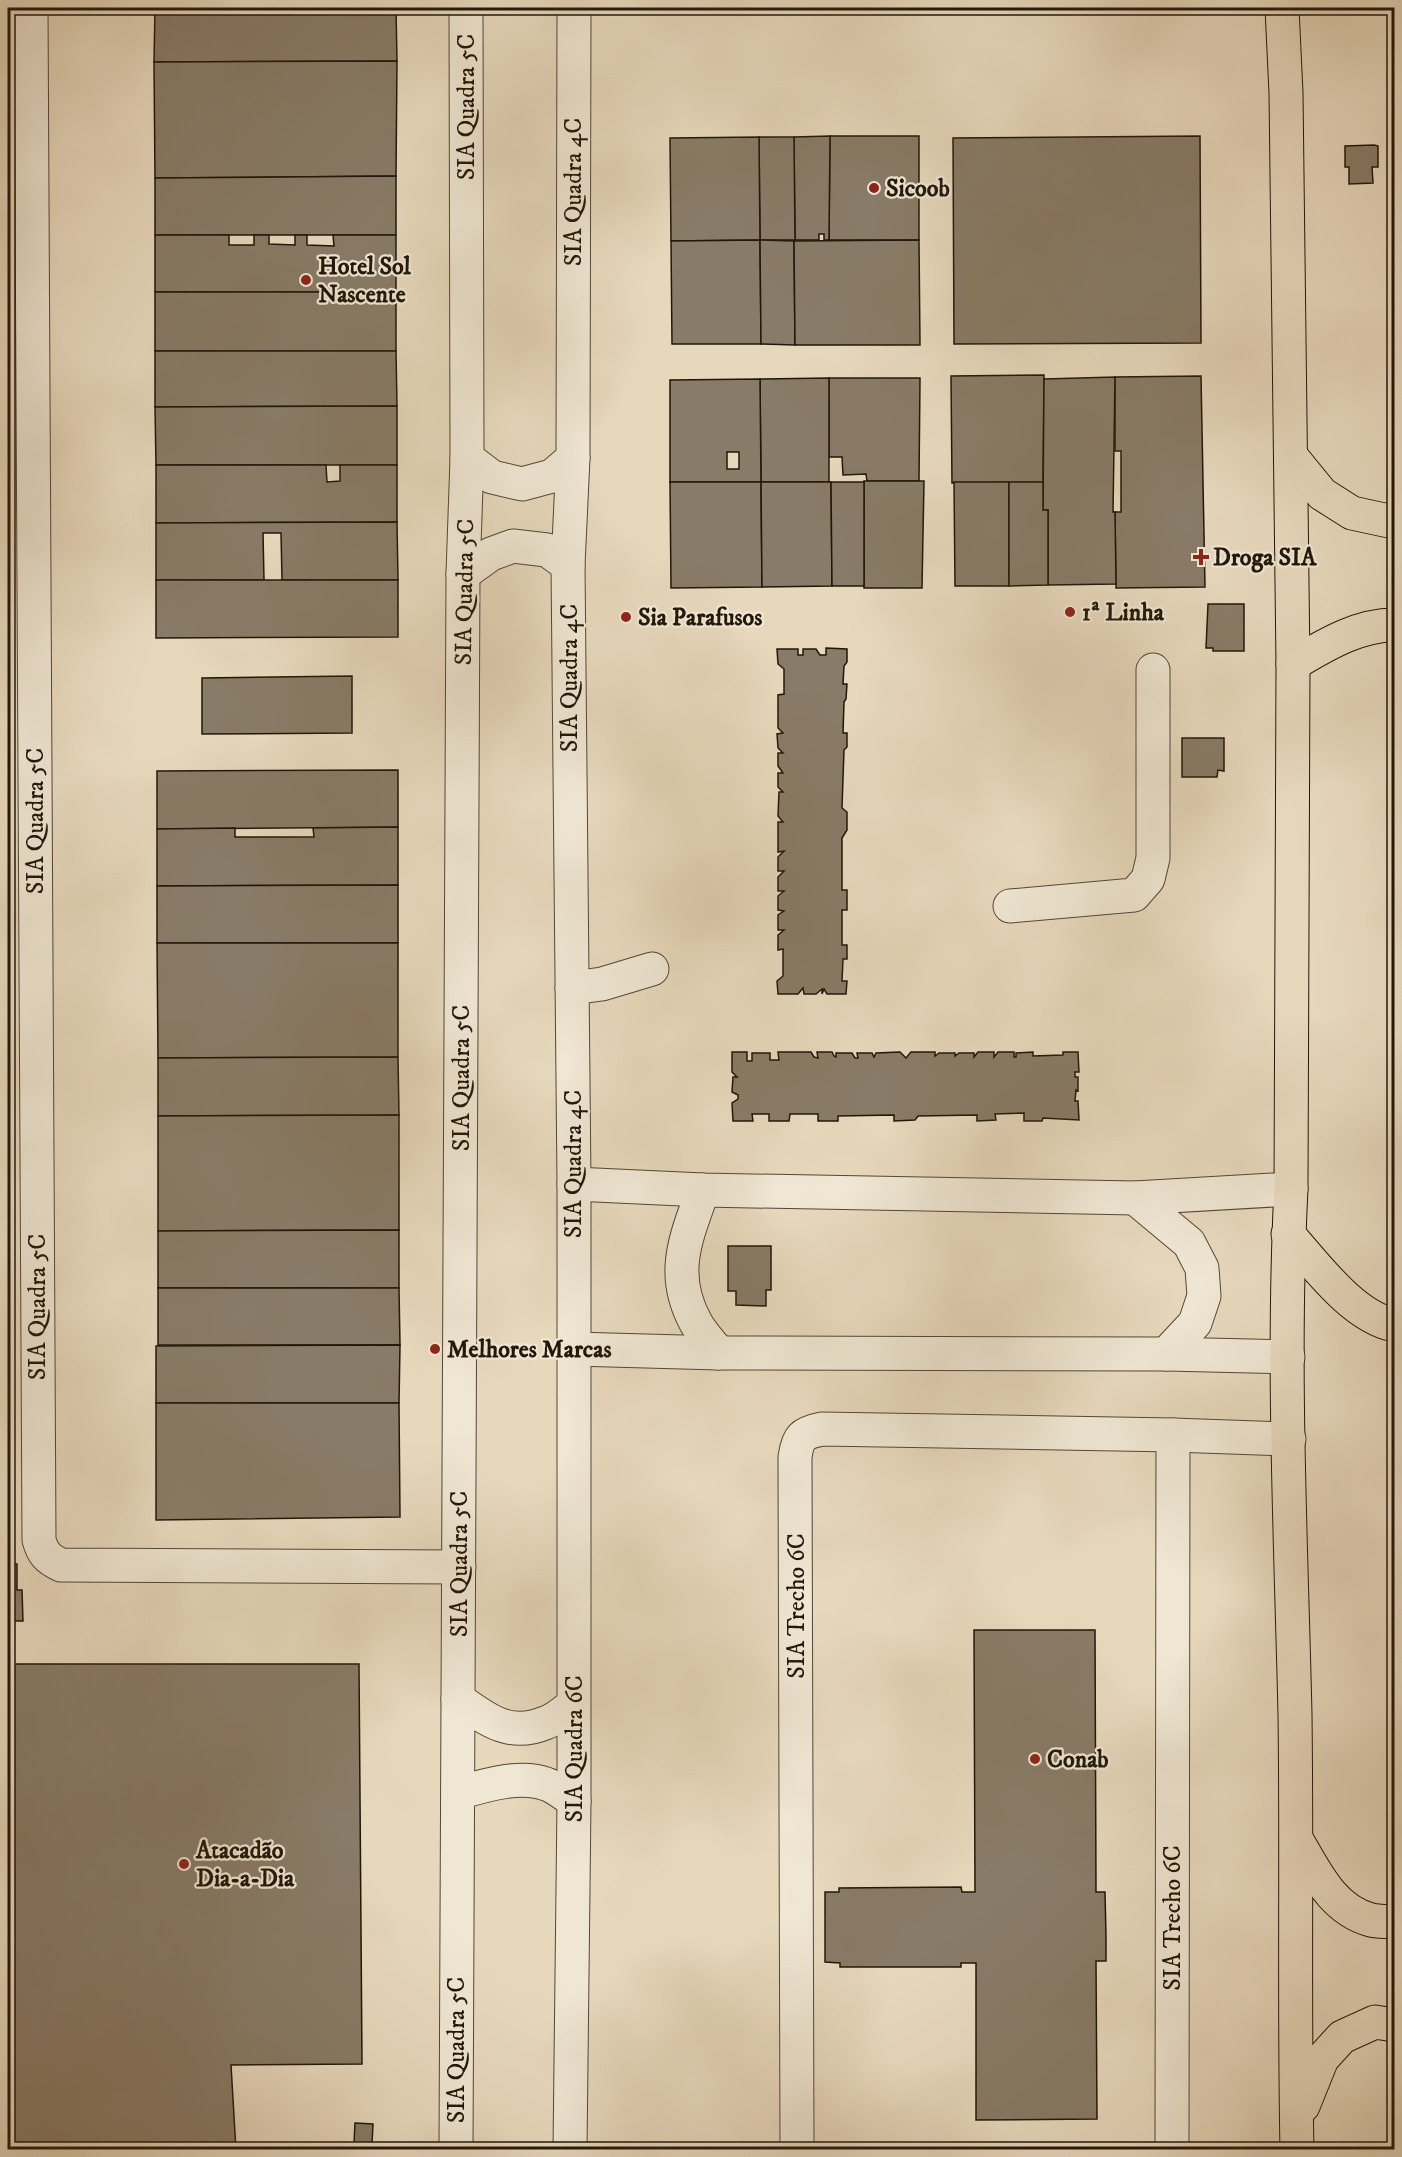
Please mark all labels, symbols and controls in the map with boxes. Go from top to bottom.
street label: SIA Quadra 5C [452,34,482,180]
street label: SIA Quadra 4C [559,118,589,266]
place label: Sicoob [886,174,950,204]
marker: Sicoob [867,181,881,195]
place label: Hotel Sol Nascente [318,252,412,310]
marker: Hotel Sol Nascente [299,273,313,287]
street label: SIA Quadra 5C [449,518,481,666]
place label: Droga SIA [1213,543,1317,573]
marker: Droga SIA [1194,550,1208,564]
place label: 1ª Linha [1082,598,1165,628]
place label: Sia Parafusos [638,603,762,633]
street label: SIA Quadra 4C [555,604,585,752]
marker: 1ª Linha [1063,605,1077,619]
marker: Sia Parafusos [619,610,633,624]
street label: SIA Quadra 5C [21,748,51,894]
street label: SIA Quadra 5C [447,1005,477,1151]
street label: SIA Quadra 4C [559,1090,589,1238]
street label: SIA Quadra 5C [23,1234,53,1380]
place label: Melhores Marcas [447,1335,611,1365]
marker: Melhores Marcas [428,1342,442,1356]
street label: SIA Quadra 5C [445,1491,475,1637]
street label: SIA Trecho 6C [782,1533,812,1679]
street label: SIA Quadra 6C [560,1675,590,1823]
place label: Conab [1047,1745,1109,1775]
marker: Conab [1028,1752,1042,1766]
place label: Atacadão Dia-a-Dia [195,1836,295,1894]
street label: SIA Trecho 6C [1158,1845,1188,1991]
marker: Atacadão Dia-a-Dia [177,1857,191,1871]
street label: SIA Quadra 5C [442,1977,472,2123]

